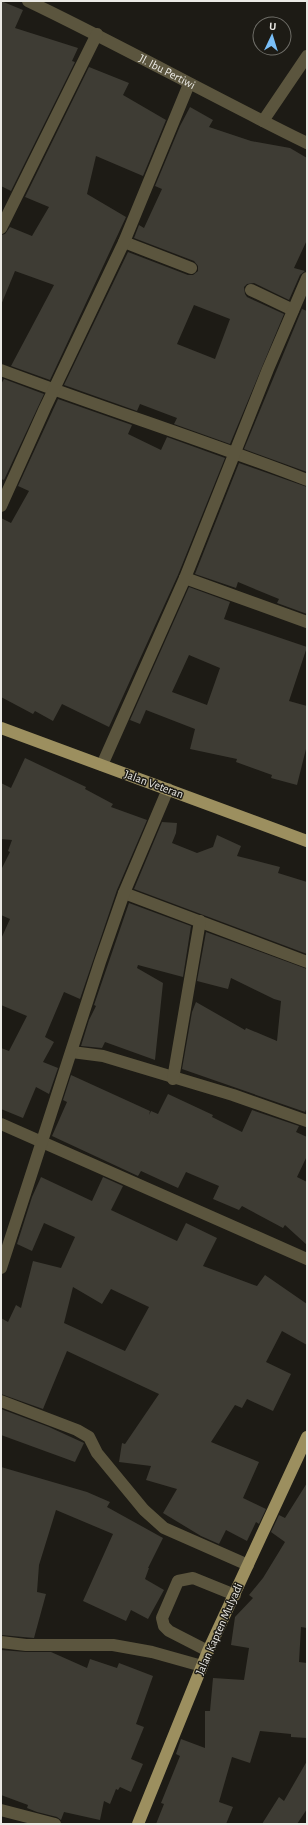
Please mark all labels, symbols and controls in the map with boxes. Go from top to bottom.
north arrow [252,16,292,56]
text: U [269,21,277,32]
street label: Jl. Ibu Pertiwi [137,52,197,91]
street label: Jalan Veteran [123,768,185,800]
street label: Jalan Kapten Mulyadi [193,1581,246,1677]

